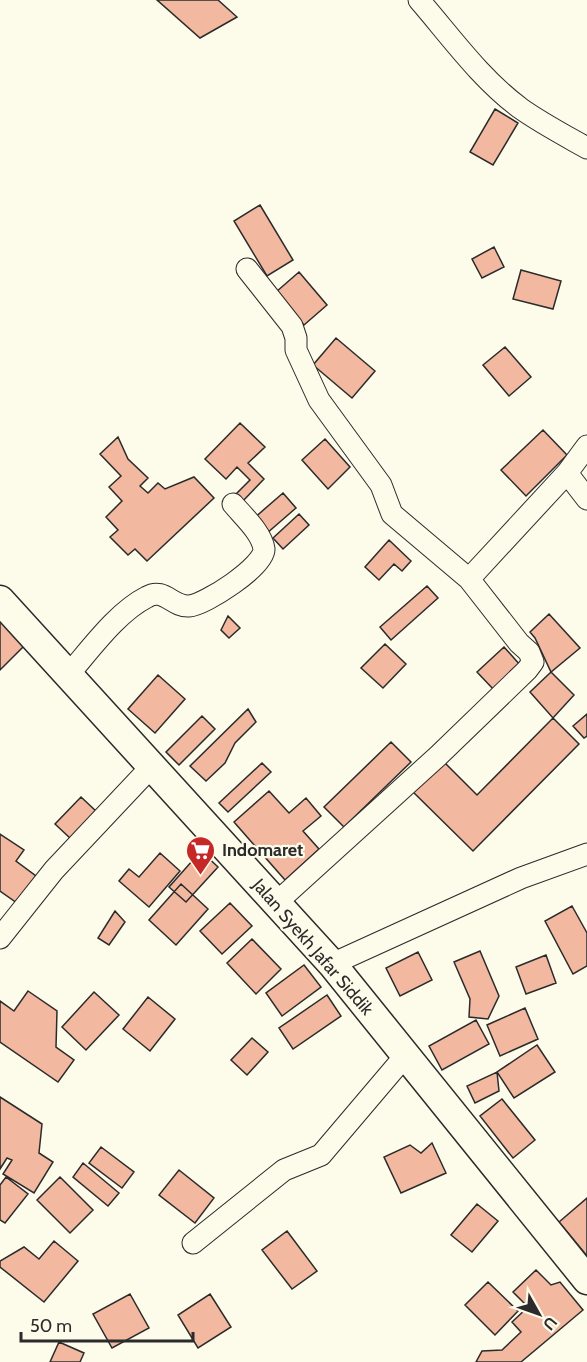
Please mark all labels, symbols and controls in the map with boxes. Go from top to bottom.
supermarket icon: Indomaret [185,834,217,876]
place label: Indomaret [222,839,303,861]
street label: Jalan Syekh Jafar Siddik [247,874,379,1020]
north arrow [509,1284,569,1344]
scale bar [21,1305,194,1343]
text: U [539,1313,561,1334]
text: 50 m [30,1315,72,1337]

